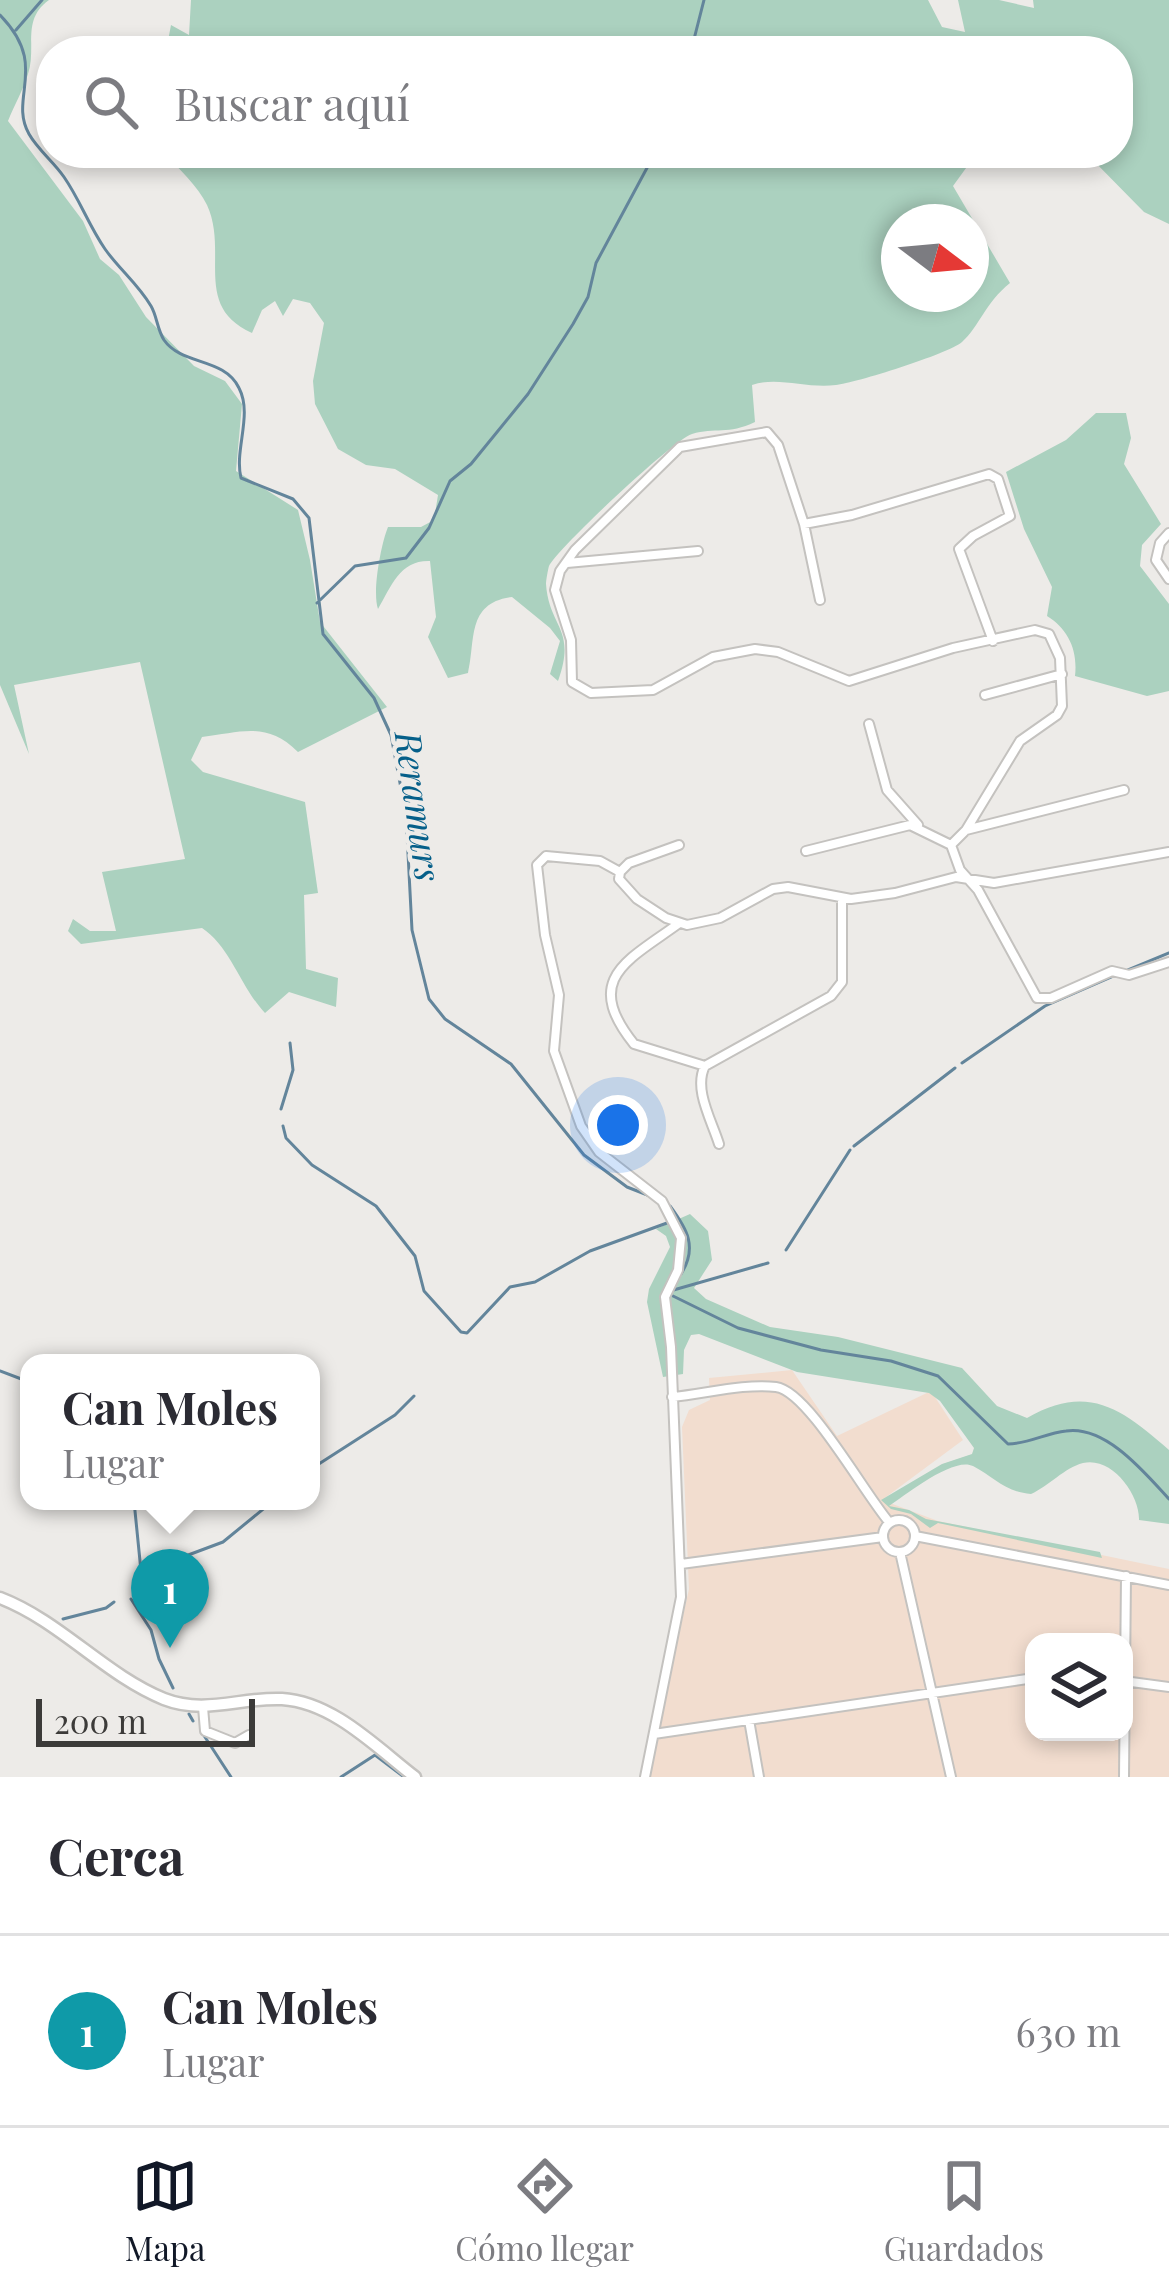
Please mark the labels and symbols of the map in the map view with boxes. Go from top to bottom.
north arrow [881,204,989,312]
water label: Reramurs [385,726,454,885]
your location [588,1095,648,1155]
pin: 1 [131,1549,209,1648]
scale bar [36,1693,255,1746]

